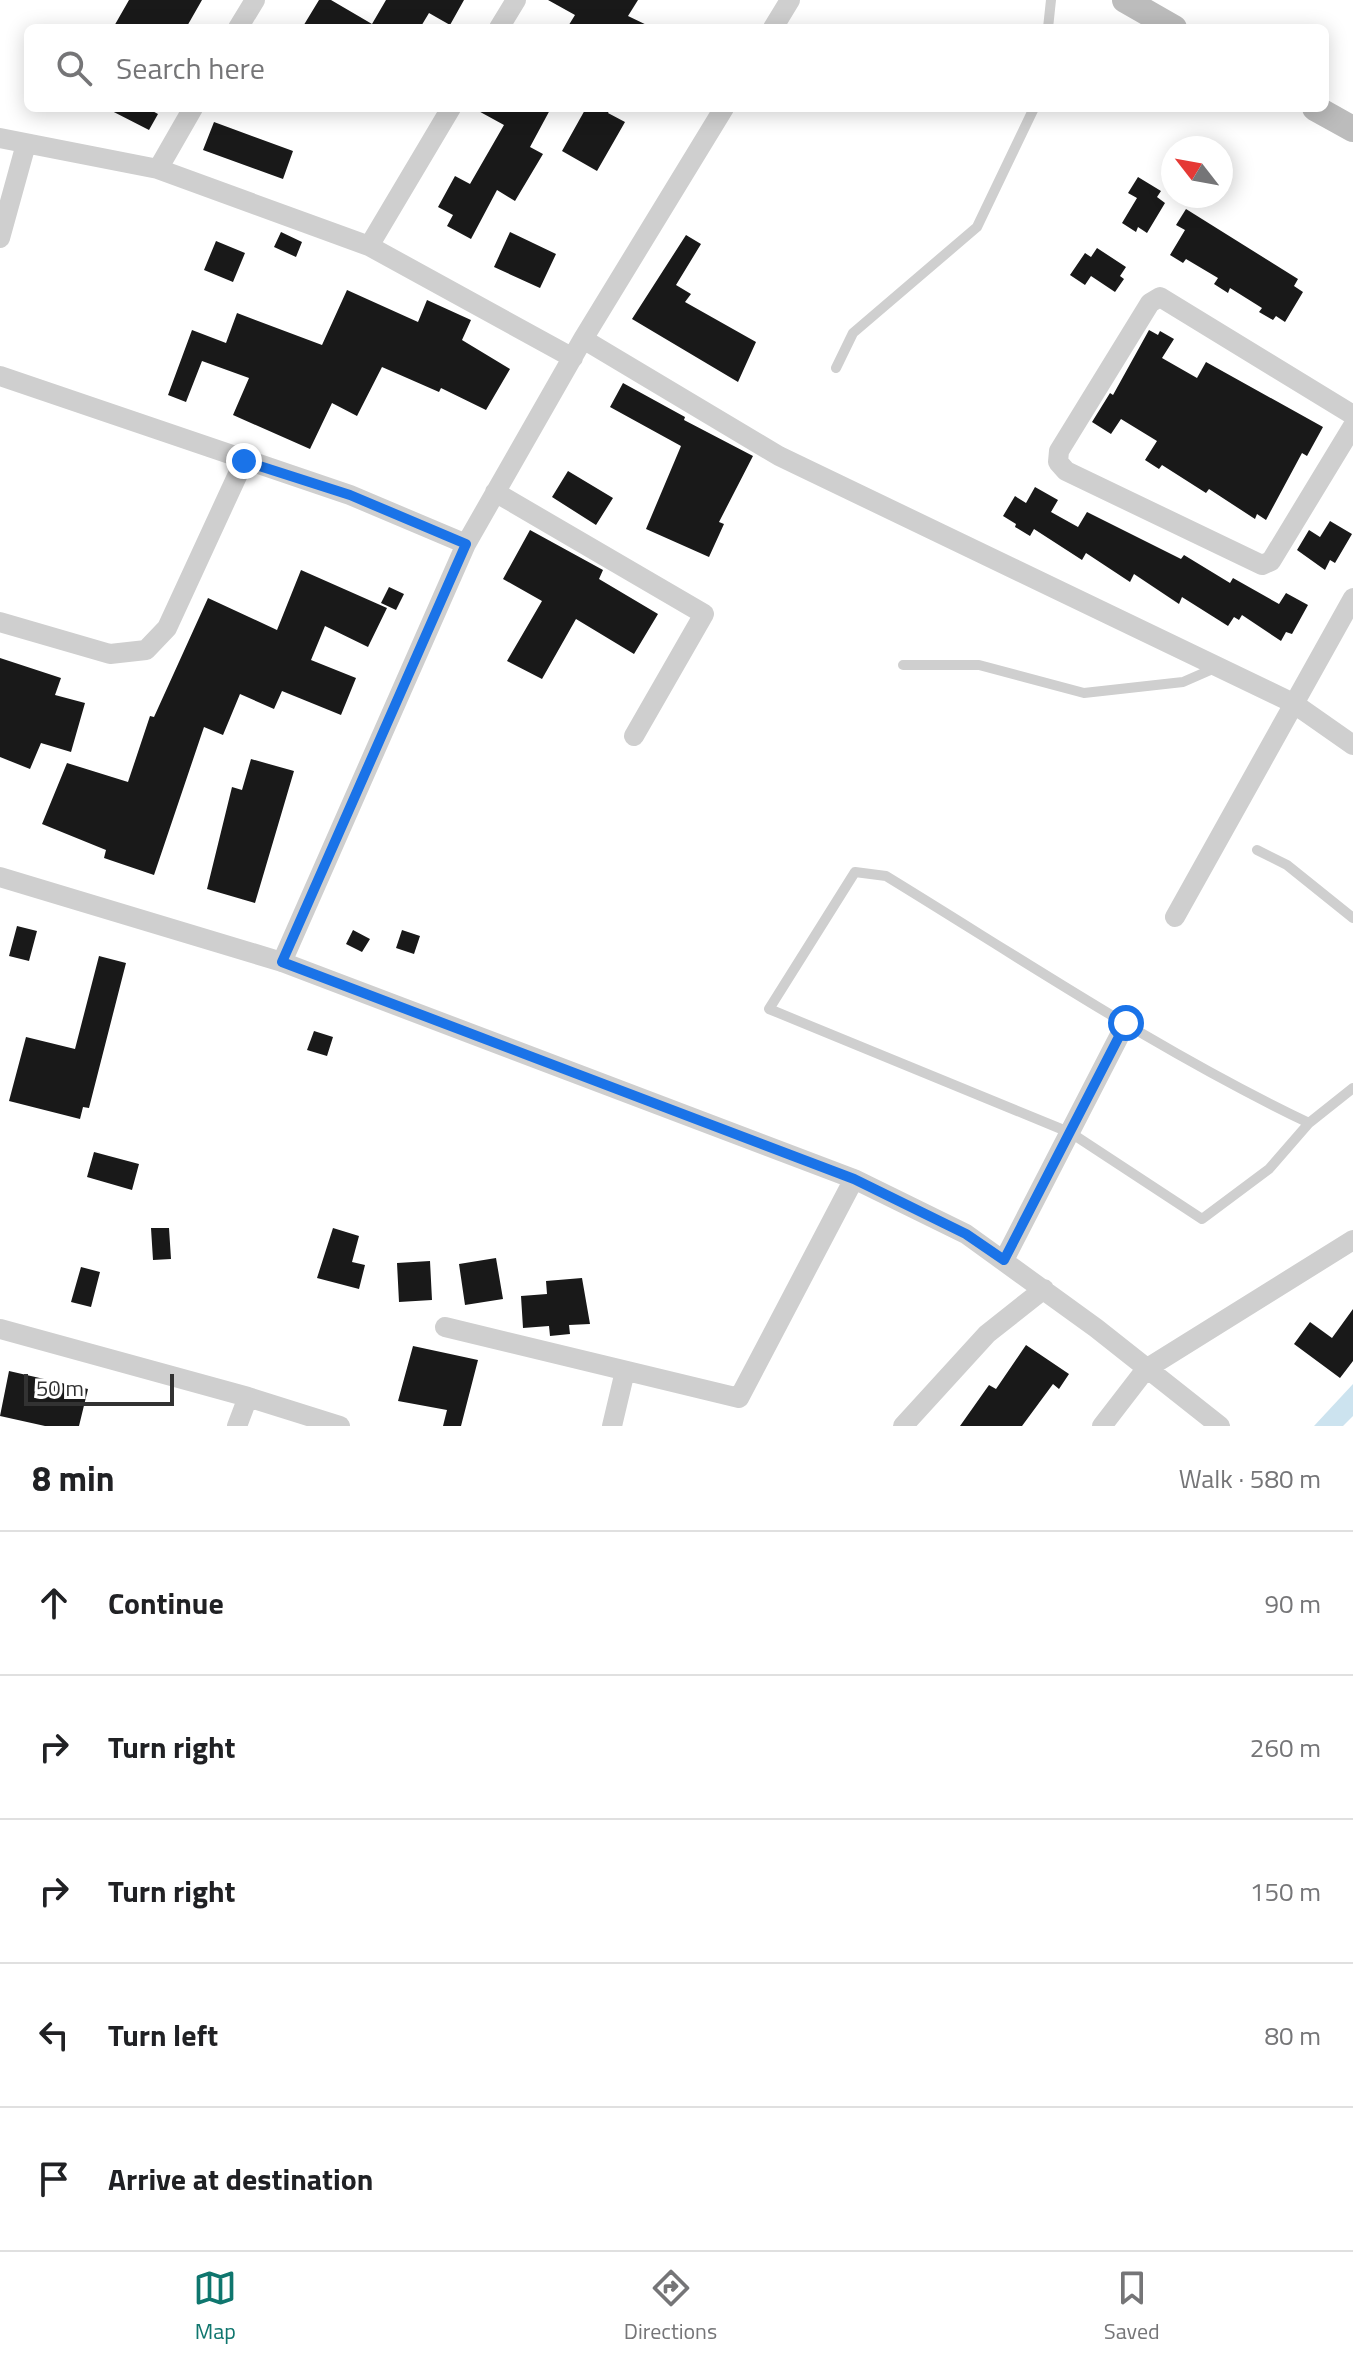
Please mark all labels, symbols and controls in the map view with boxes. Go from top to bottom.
search box [24,24,1329,112]
text: Search here [116,45,265,91]
icon: search [52,46,96,90]
north arrow [1161,136,1233,208]
route end [226,443,262,479]
route start [1108,1005,1144,1041]
scale bar [24,1370,174,1406]
text: 50 m [36,1371,84,1405]
text: 8 min [32,1452,115,1504]
text: Walk · 580 m [1179,1459,1321,1498]
text: Continue [108,1580,224,1626]
icon: ahead [32,1581,76,1625]
text: 90 m [1264,1584,1321,1623]
text: Turn right [108,1724,236,1770]
icon: right [32,1725,76,1769]
text: 260 m [1250,1728,1321,1767]
text: Turn right [108,1868,236,1914]
icon: right [32,1869,76,1913]
text: 150 m [1250,1872,1321,1911]
text: Turn left [108,2012,218,2058]
icon: left [32,2013,76,2057]
text: 80 m [1264,2016,1321,2055]
text: Arrive at destination [108,2156,373,2202]
icon: arrive [32,2157,76,2201]
tab: Map [193,2266,237,2348]
tab: Directions [624,2266,717,2348]
tab: Saved [1104,2266,1160,2348]

